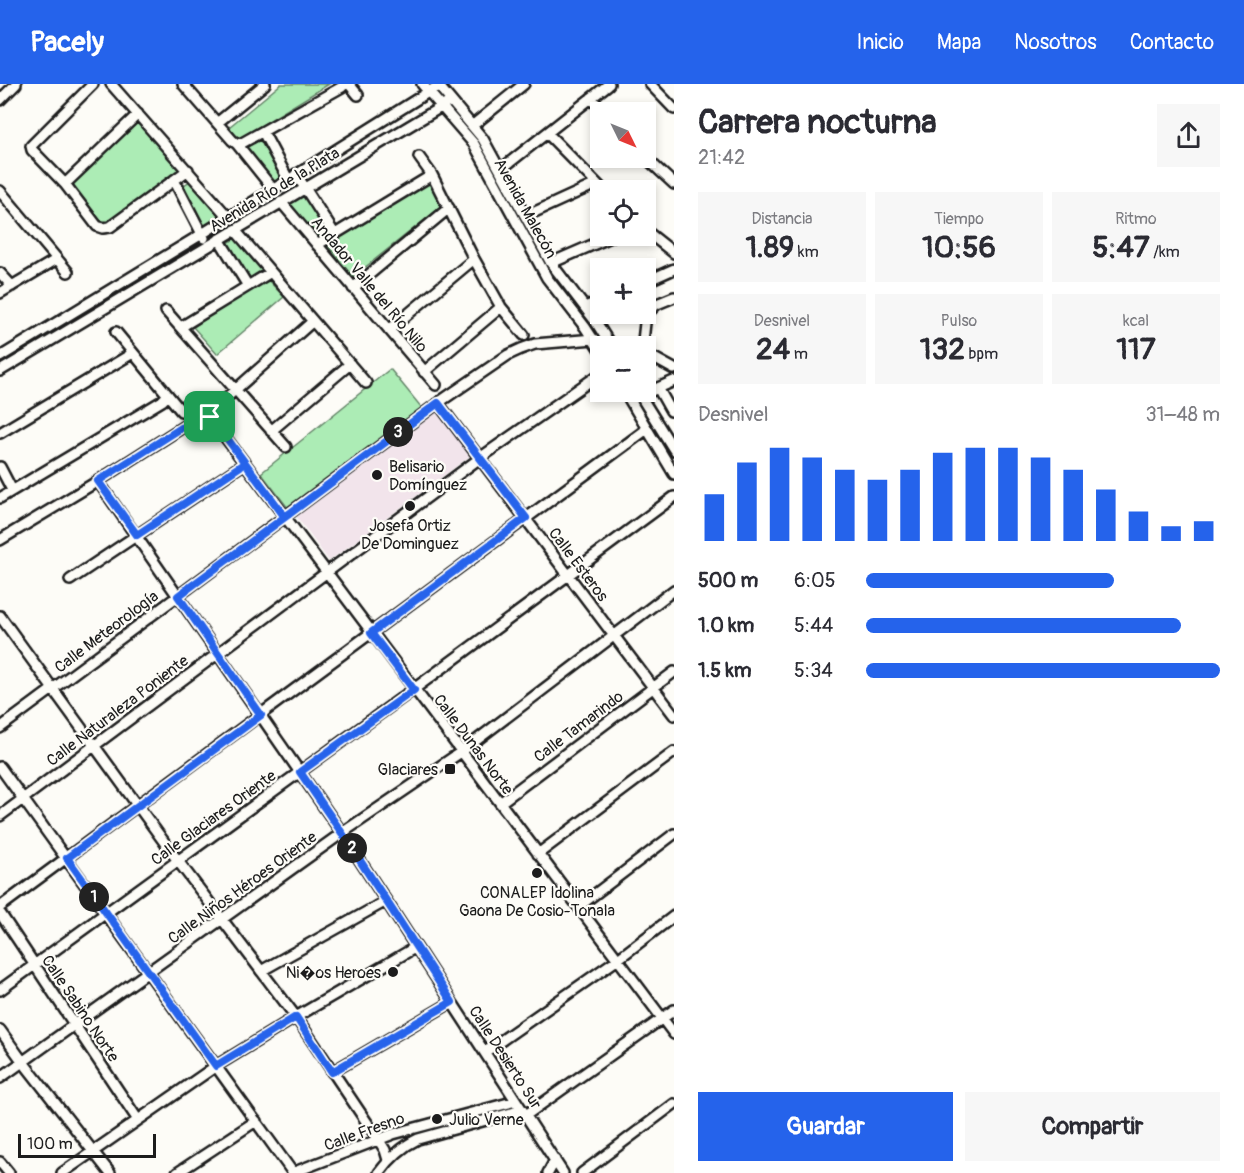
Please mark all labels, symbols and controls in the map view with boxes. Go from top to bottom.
text: Pacely [30,25,104,60]
text: Inicio [857,29,904,56]
text: Mapa [937,29,981,56]
text: Nosotros [1014,29,1097,56]
text: Contacto [1130,29,1214,56]
north arrow [590,102,656,168]
map controls [590,102,656,402]
text: Carrera nocturna [698,102,937,143]
button: share [1157,104,1220,167]
street label: Avenida Río de la Plata [206,143,343,237]
text: 21:42 [698,145,745,170]
street label: Avenida Malecón [489,155,561,262]
button: locate [590,180,656,246]
text: Distancia [752,209,812,229]
text: Tiempo [934,209,984,229]
text: Ritmo [1115,209,1157,229]
street label: Andador Valle del Río Nilo [307,213,432,357]
text: 1.89 [745,229,794,266]
text: 10:56 [922,229,996,266]
text: 5:47 [1092,229,1150,266]
text: km [794,242,819,262]
text: /km [1150,242,1180,262]
button: + [590,258,656,324]
text: Desnivel [754,311,810,331]
text: Pulso [941,311,977,331]
text: kcal [1123,311,1149,331]
text: 24 [756,331,790,368]
text: 132 [920,331,965,368]
text: 117 [1116,331,1156,368]
button: − [590,336,656,402]
text: m [790,344,808,364]
text: bpm [965,344,998,364]
pin [184,391,235,442]
icon: arrive [193,400,226,433]
text: Desnivel [698,402,768,427]
text: 31–48 m [1145,402,1220,427]
pin: 3 [383,417,413,447]
text: 3 [394,422,402,442]
place label: Belisario Domínguez [389,457,467,495]
marker: Belisario Domínguez [370,468,384,482]
marker: Josefa Ortiz De Dominguez [403,499,417,513]
place label: Josefa Ortiz De Dominguez [361,516,459,554]
street label: Calle Esteros [544,524,612,605]
text: 500 m [698,568,758,593]
text: 6:05 [794,568,835,593]
street label: Calle Meteorología [51,586,163,677]
text: 1.0 km [698,613,754,638]
text: 5:44 [794,613,833,638]
street label: Calle Naturaleza Poniente [43,651,193,771]
text: 1.5 km [698,658,751,683]
text: 5:34 [794,658,833,683]
street label: Calle Tamarindo [530,686,628,767]
street label: Calle Dunas Norte [429,690,518,799]
place label: Glaciares [377,760,438,780]
marker: Glaciares [443,762,457,776]
street label: Calle Glaciares Oriente [147,766,280,870]
street label: Calle Niños Héroes Oriente [164,827,321,949]
pin: 2 [337,833,367,863]
text: 2 [348,838,356,858]
marker: CONALEP Idolina Gaona De Cosio-Tonala [530,866,544,880]
pin: 1 [79,882,109,912]
place label: CONALEP Idolina Gaona De Cosio-Tonala [459,883,615,921]
text: 1 [91,887,97,907]
street label: Calle Sabino Norte [37,951,123,1066]
place label: Ni�os Heroes [286,963,381,983]
marker: Ni�os Heroes [386,965,400,979]
street label: Calle Desierto Sur [464,1002,546,1113]
button: Guardar [698,1092,953,1161]
button: Compartir [965,1092,1220,1161]
street label: Calle Fresno [321,1108,408,1156]
place label: Julio Verne [449,1110,524,1130]
marker: Julio Verne [430,1112,444,1126]
scale bar [18,1131,156,1158]
text: 100 m [27,1134,73,1154]

